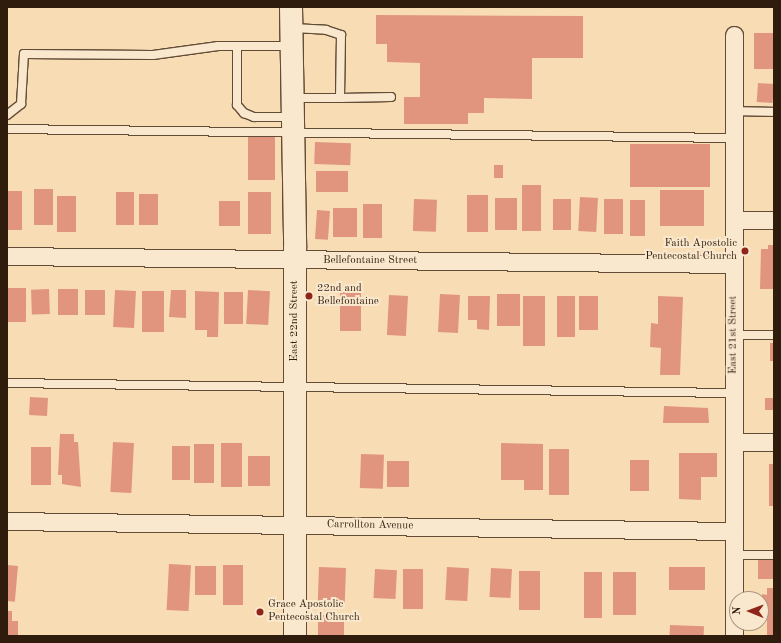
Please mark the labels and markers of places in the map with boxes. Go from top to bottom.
place label: Faith Apostolic Pentecostal Church [645,238,737,264]
marker: Faith Apostolic Pentecostal Church [740,246,750,256]
place label: 22nd and Bellefontaine [317,283,379,309]
marker: 22nd and Bellefontaine [304,291,314,301]
place label: Grace Apostolic Pentecostal Church [268,599,360,625]
marker: Grace Apostolic Pentecostal Church [255,607,265,617]

